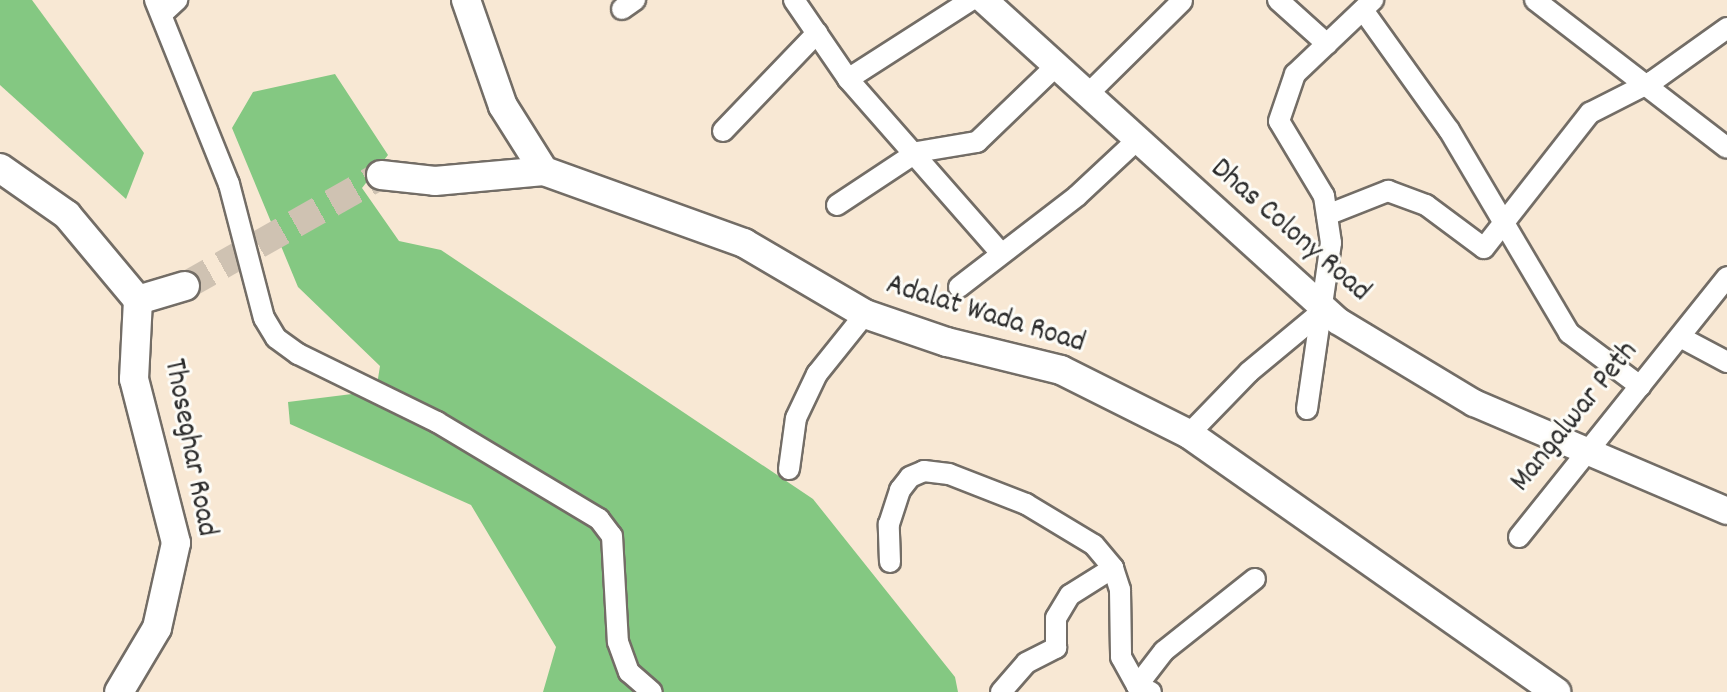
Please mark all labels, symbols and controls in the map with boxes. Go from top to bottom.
street label: Dhas Colony Road [1202,153,1376,311]
street label: Adalat Wada Road [881,269,1089,363]
street label: Mangalwar Peth [1504,336,1648,500]
street label: Thoseghar Road [153,356,223,540]

